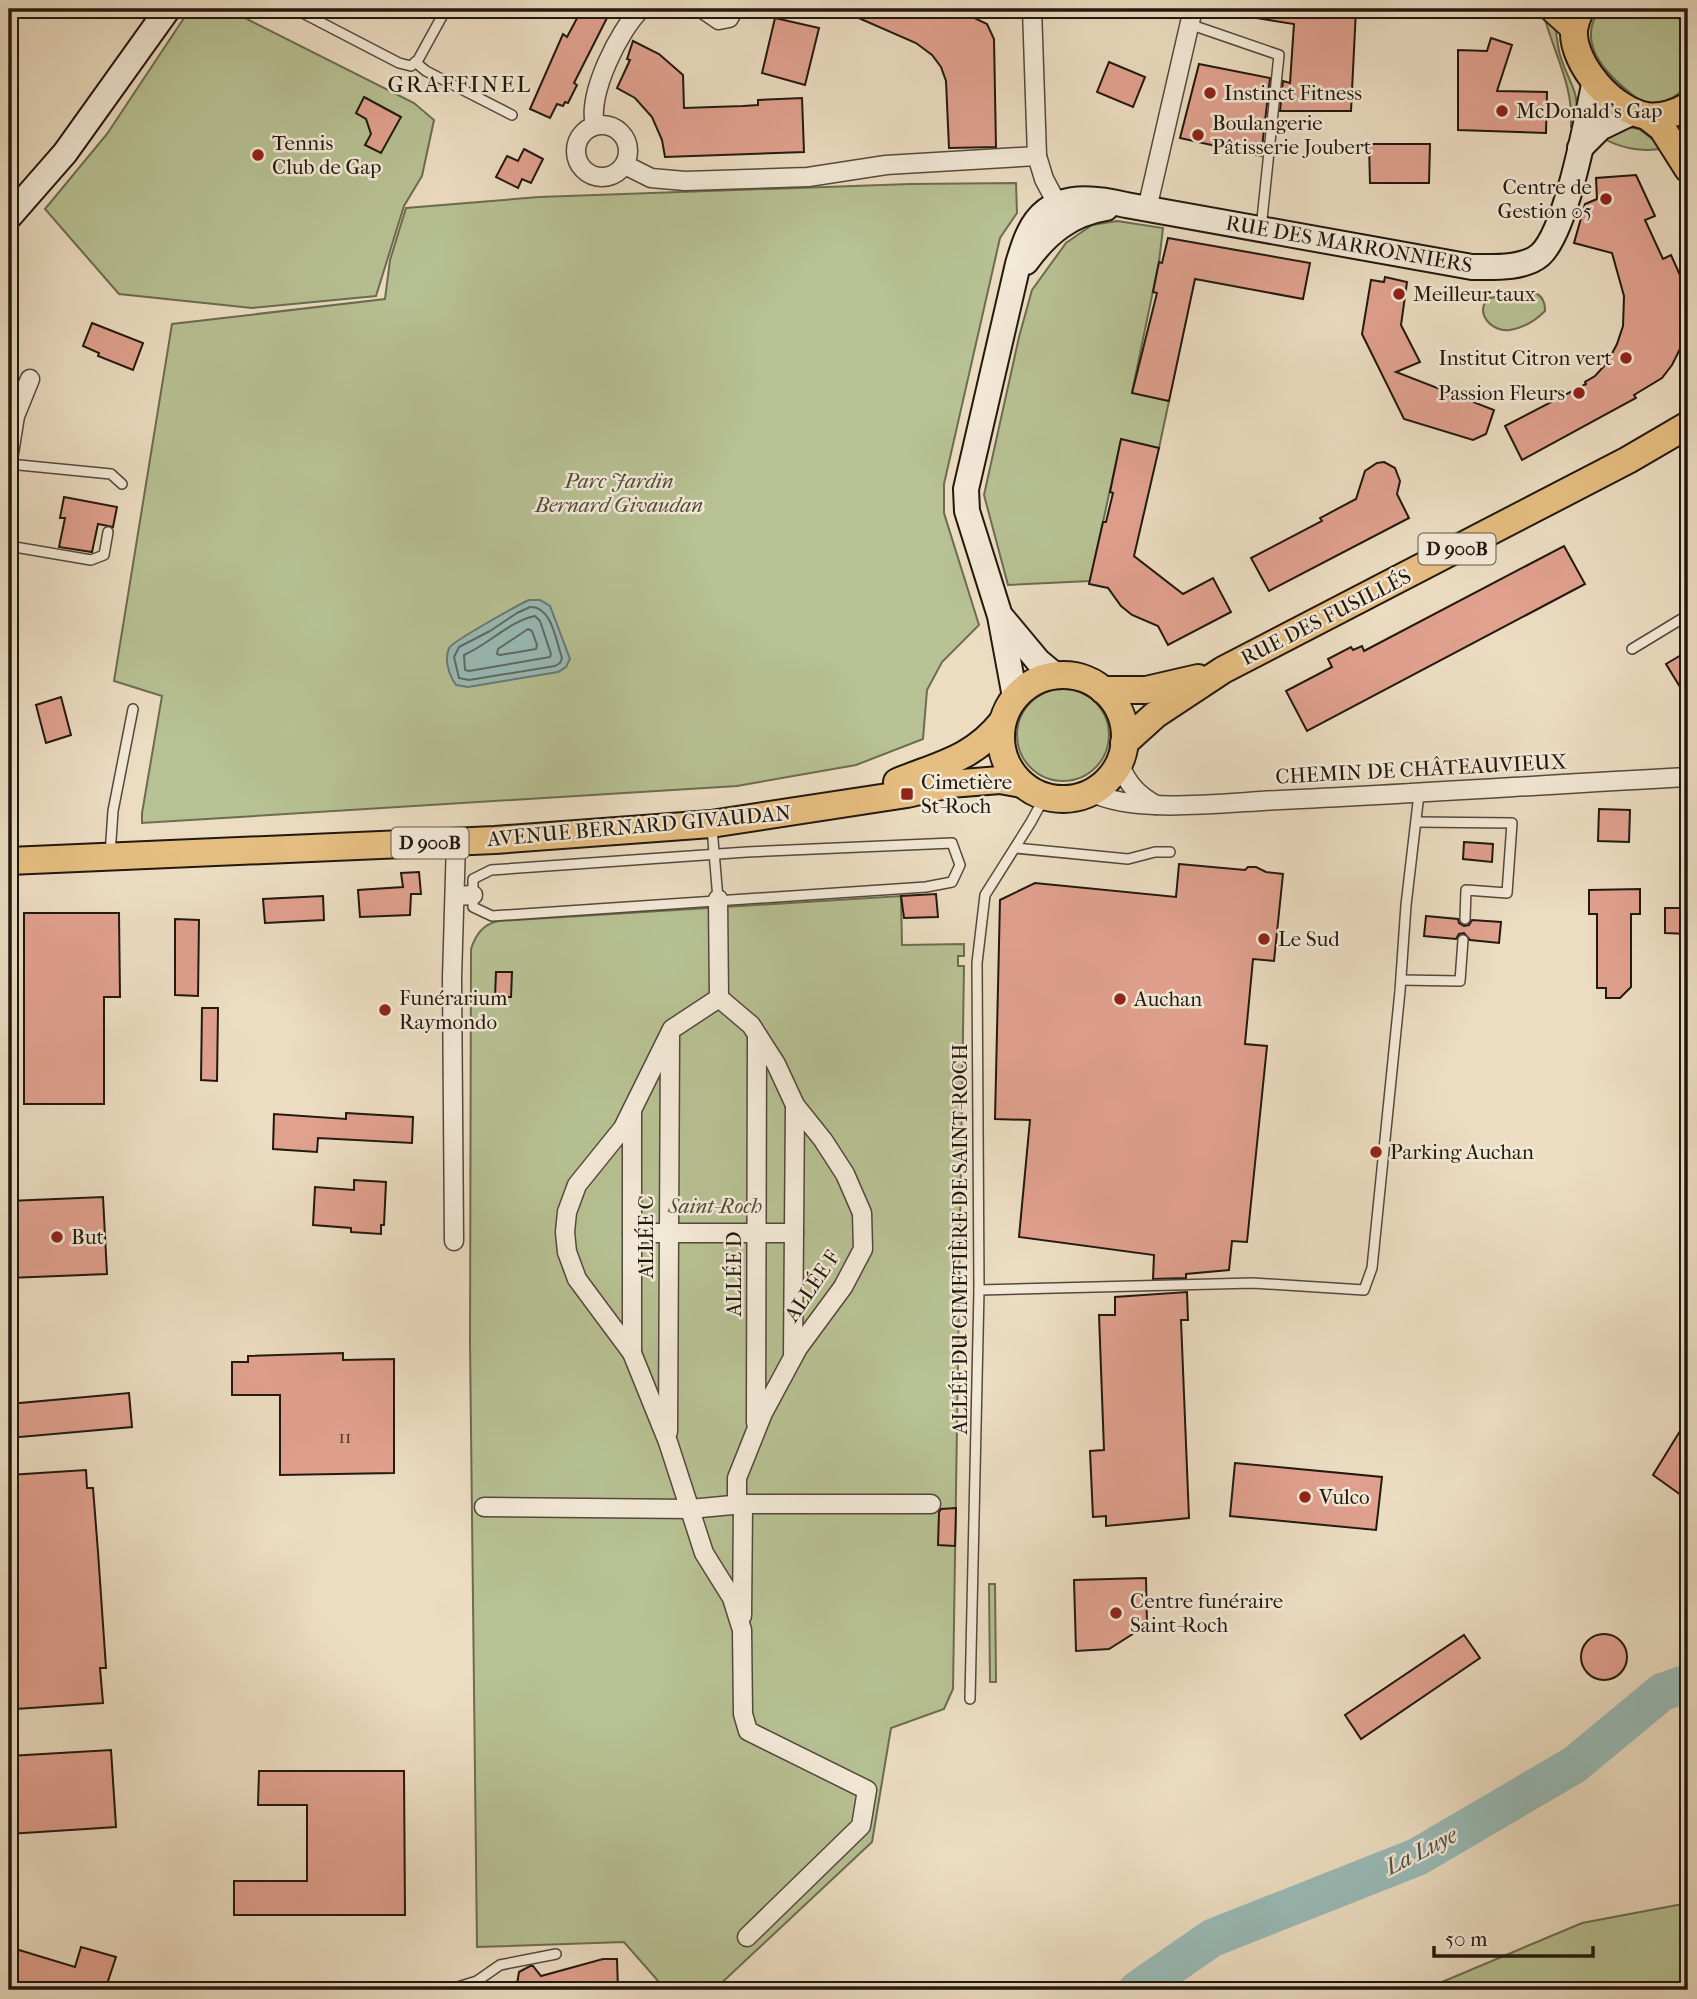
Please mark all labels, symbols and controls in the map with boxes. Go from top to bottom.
district label: GRAFFINEL [388,71,532,98]
place label: Instinct Fitness [1224,81,1362,105]
marker: Instinct Fitness [1202,85,1218,101]
place label: McDonald's Gap [1516,99,1662,123]
marker: McDonald's Gap [1494,103,1510,119]
place label: Boulangerie Pâtisserie Joubert [1212,111,1372,159]
marker: Boulangerie Pâtisserie Joubert [1190,127,1206,143]
place label: Tennis Club de Gap [272,131,381,179]
marker: Tennis Club de Gap [250,147,266,163]
place label: Centre de Gestion 05 [1498,175,1592,223]
marker: Centre de Gestion 05 [1598,191,1614,207]
street label: RUE DES MARRONNIERS [1224,210,1474,278]
place label: Meilleur taux [1413,282,1536,306]
marker: Meilleur taux [1391,286,1407,302]
place label: Institut Citron vert [1438,346,1612,370]
marker: Institut Citron vert [1618,350,1634,366]
place label: Passion Fleurs [1438,381,1565,405]
marker: Passion Fleurs [1571,385,1587,401]
park label: Parc Jardin Bernard Givaudan [534,469,703,517]
road number: D 900B [1418,534,1496,564]
street label: RUE DES FUSILLÉS [1237,564,1415,670]
street label: CHEMIN DE CHÂTEAUVIEUX [1275,749,1568,789]
place label: Cimetière St-Roch [921,770,1012,818]
marker: Cimetière St-Roch [899,786,915,802]
street label: AVENUE BERNARD GIVAUDAN [485,801,792,851]
road number: D 900B [392,828,468,858]
place label: Le Sud [1278,927,1340,951]
marker: Le Sud [1256,931,1272,947]
place label: Funérarium Raymondo [399,986,508,1034]
place label: Auchan [1133,987,1202,1011]
marker: Auchan [1112,991,1128,1007]
marker: Funérarium Raymondo [377,1002,393,1018]
street label: ALLÉE DU CIMETIÈRE DE SAINT-ROCH [948,1043,972,1435]
place label: Parking Auchan [1390,1140,1534,1164]
marker: Parking Auchan [1368,1144,1384,1160]
park label: Saint-Roch [667,1194,762,1218]
street label: ALLÉE C [634,1195,658,1280]
place label: But [71,1225,104,1249]
marker: But [49,1229,65,1245]
street label: ALLÉE D [722,1231,746,1318]
street label: ALLÉE F [779,1246,844,1327]
house number: 11 [339,1427,351,1448]
place label: Vulco [1318,1485,1370,1509]
marker: Vulco [1297,1489,1313,1505]
place label: Centre funéraire Saint-Roch [1130,1589,1283,1637]
marker: Centre funéraire Saint-Roch [1108,1605,1124,1621]
water label: La Luye [1379,1821,1462,1881]
scale bar [1434,1915,1594,1959]
text: 50 m [1445,1927,1488,1951]

